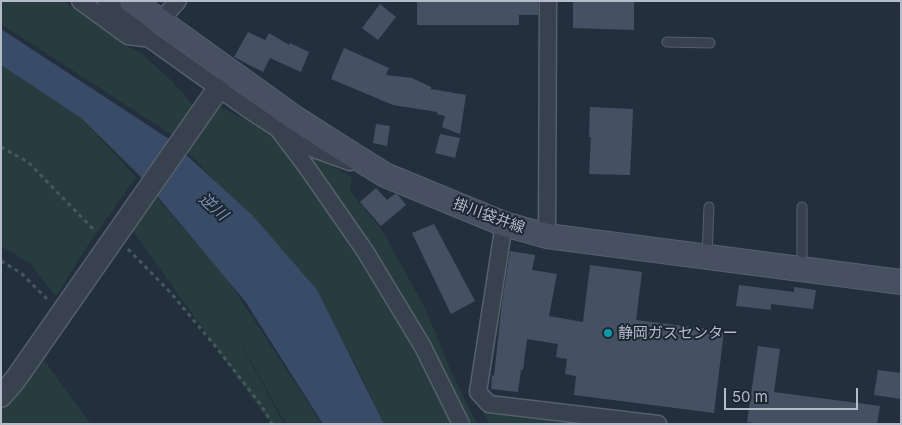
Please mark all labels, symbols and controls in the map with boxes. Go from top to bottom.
water label: 逆川 [195,189,231,225]
street label: 掛川袋井線 [451,195,527,237]
place label: 静岡ガスセンター [618,324,738,342]
marker: 静岡ガスセンター [602,327,614,339]
scale bar [727,378,861,410]
text: 50 m [732,387,768,406]

